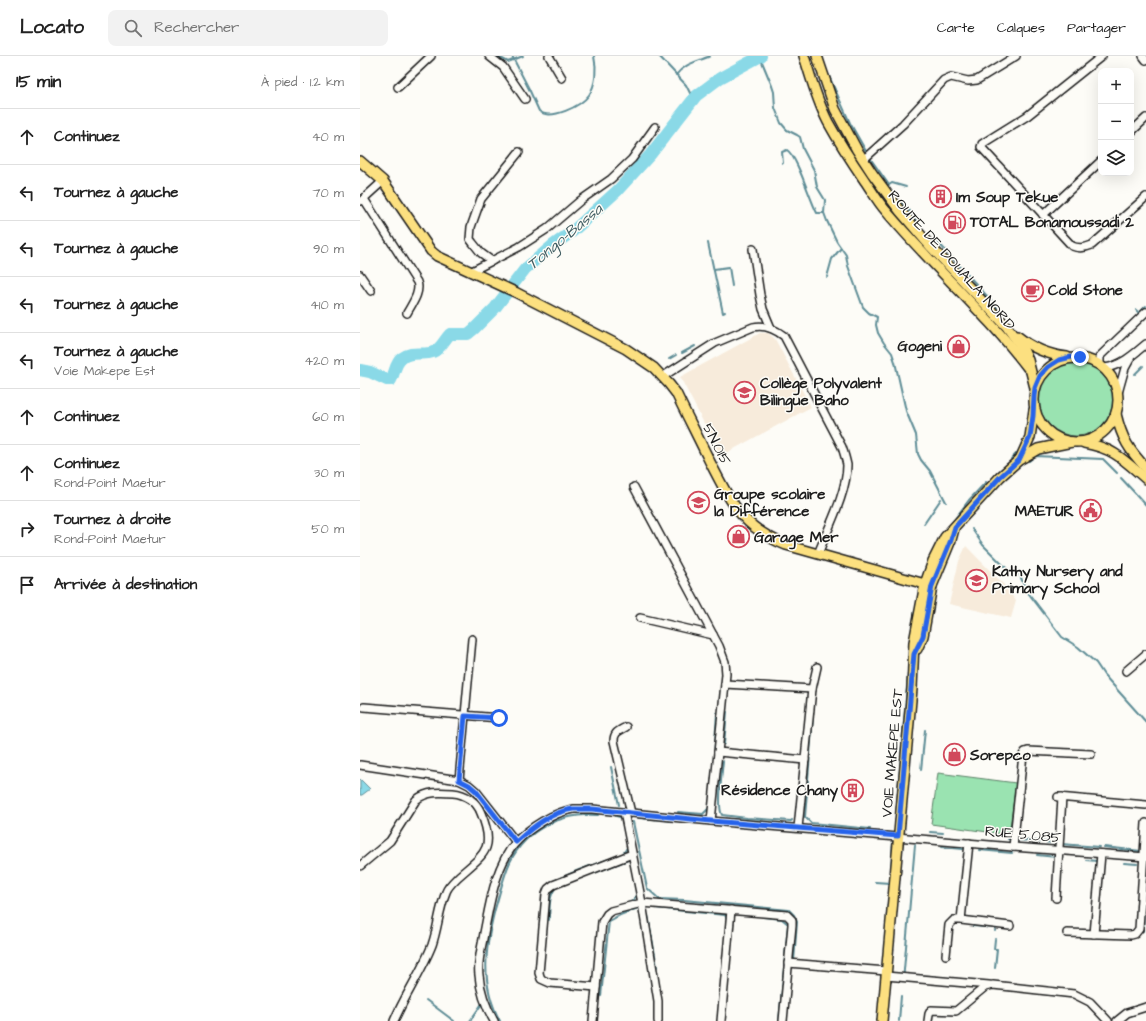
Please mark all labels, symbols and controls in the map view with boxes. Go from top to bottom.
search box [108,10,388,46]
text: Locato [20,14,84,41]
icon: search [122,17,144,39]
text: Rechercher [154,17,239,38]
text: Carte [937,18,975,38]
text: Calques [997,18,1045,38]
text: Partager [1067,18,1126,38]
map controls [1098,68,1134,176]
button: + [1098,68,1134,104]
text: 15 min [16,70,61,94]
text: À pied · 1.2 km [261,73,344,91]
button: − [1098,104,1134,140]
icon: ahead [16,126,38,148]
text: Continuez [54,126,120,147]
text: 40 m [312,128,344,146]
button: layers [1098,140,1134,176]
icon: left [16,182,38,204]
text: Tournez à gauche [54,182,178,203]
text: 70 m [312,184,344,202]
building icon: Im Soup Tekue [927,184,953,210]
street label: ROUTE DE DOUALA NORD [883,186,1020,335]
place label: Im Soup Tekue [956,187,1058,208]
water label: Tongo-Bassa [522,198,609,276]
fuel station icon: TOTAL Bonamoussadi 2 [941,209,967,235]
place label: TOTAL Bonamoussadi 2 [969,212,1134,233]
icon: left [16,238,38,260]
text: Tournez à gauche [54,238,178,259]
text: 90 m [313,240,344,258]
cafe icon: Cold Stone [1019,277,1045,303]
place label: Cold Stone [1048,280,1123,301]
icon: left [16,294,38,316]
text: Tournez à gauche [54,294,178,315]
text: 410 m [310,296,344,314]
shop icon: Gogeni [945,333,971,359]
place label: Gogeni [898,336,943,359]
text: Tournez à gauche [54,341,178,362]
route end [1071,348,1089,366]
icon: left [16,350,38,372]
text: 420 m [304,352,344,370]
text: Voie Makepe Est [54,362,155,380]
place label: Collège Polyvalent Bilingue Baho [760,373,883,413]
school or university icon: Collège Polyvalent Bilingue Baho [732,379,758,405]
icon: ahead [16,406,38,428]
text: Continuez [54,406,120,427]
text: 60 m [312,408,344,426]
street label: 5N.015 [697,420,736,469]
text: Continuez [54,453,120,474]
icon: ahead [16,462,38,484]
text: 30 m [314,464,344,482]
text: Rond-Point Maetur [54,474,166,492]
place label: Groupe scolaire la Différence [714,484,825,522]
school or university icon: Groupe scolaire la Différence [685,490,711,516]
public building icon: MAETUR [1077,498,1103,524]
place label: MAETUR [1015,501,1074,522]
text: Tournez à droite [54,509,171,530]
icon: right [16,518,38,540]
text: 50 m [311,520,344,538]
shop icon: Garage Mer [725,524,751,550]
place label: Garage Mer [754,527,839,550]
text: Rond-Point Maetur [54,530,166,548]
place label: Kathy Nursery and Primary School [992,561,1123,600]
school or university icon: Kathy Nursery and Primary School [964,567,990,593]
icon: arrive [16,574,38,596]
text: Arrivée à destination [54,574,197,595]
street label: VOIE MAKEPE EST [876,687,909,818]
route start [490,709,508,727]
shop icon: Sorepco [941,742,967,768]
place label: Sorepco [969,745,1031,766]
building icon: Résidence Chany [840,777,866,803]
place label: Résidence Chany [721,780,839,802]
street label: RUE 5.085 [984,821,1062,848]

